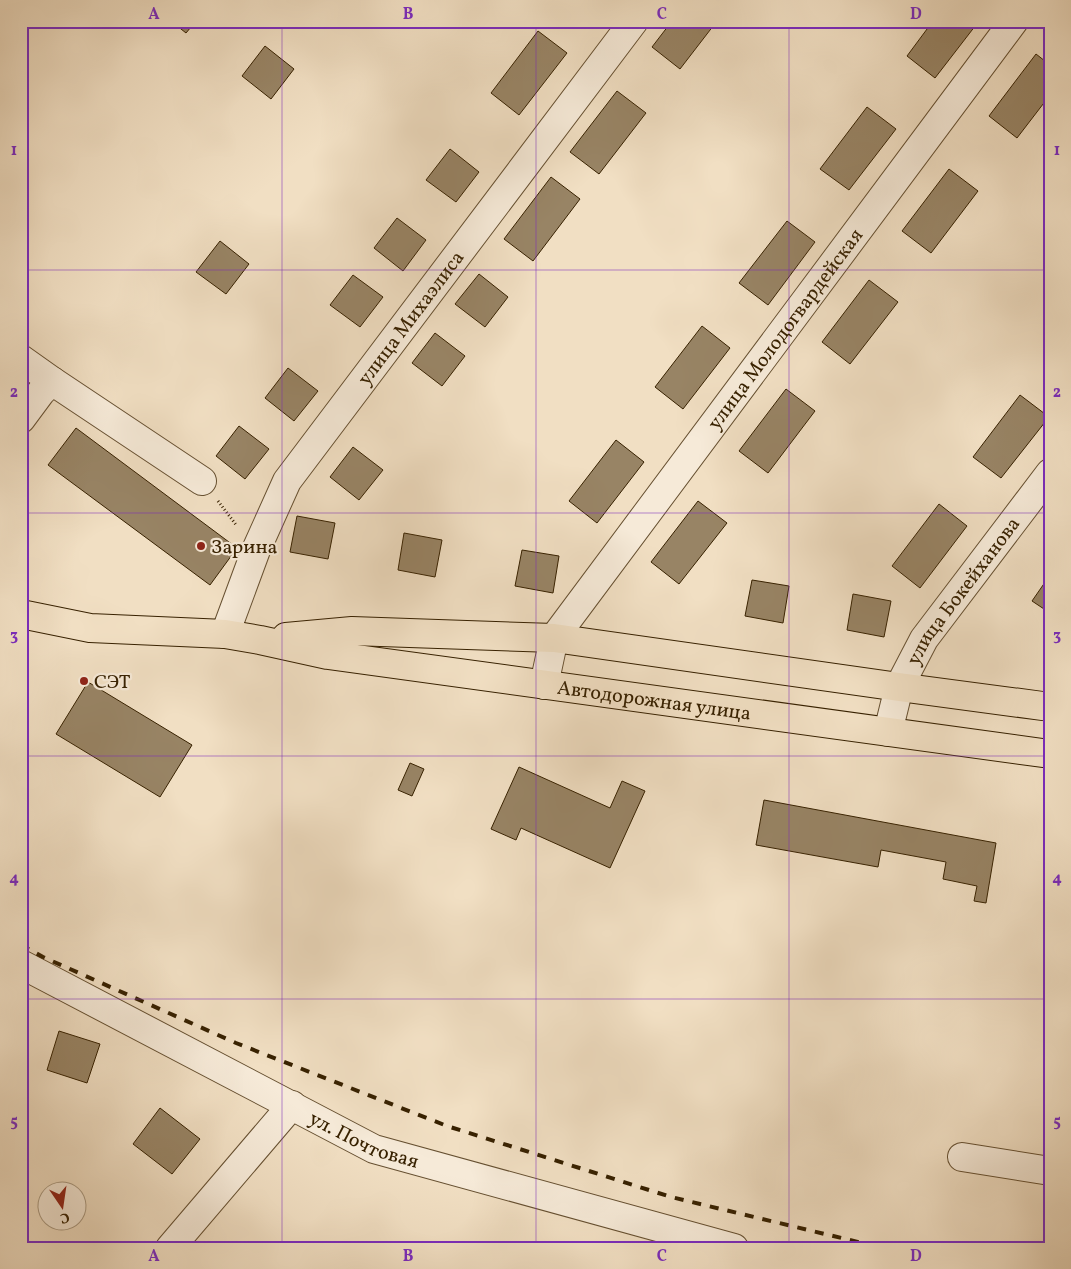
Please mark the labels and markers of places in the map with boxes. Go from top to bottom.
place label: Зарина [211,534,278,562]
marker: Зарина [195,540,207,552]
place label: СЭТ [94,669,131,697]
marker: СЭТ [78,675,90,687]

